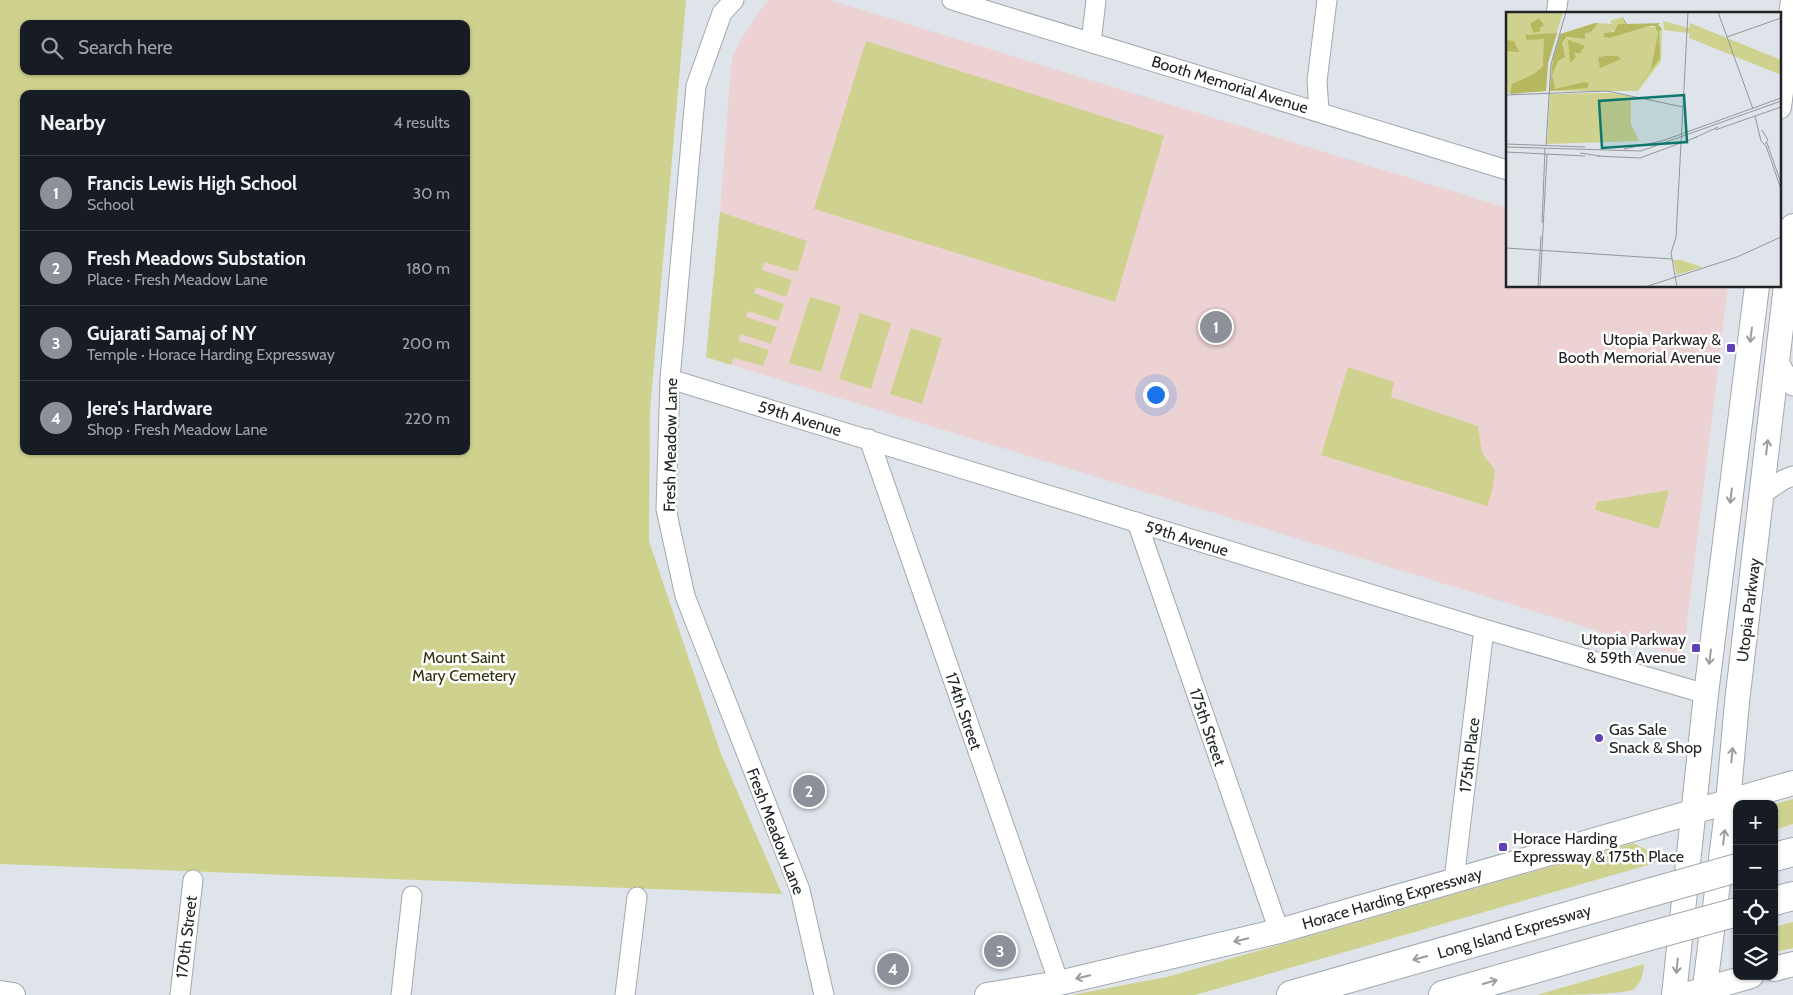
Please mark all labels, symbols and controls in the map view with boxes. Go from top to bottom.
inset map [1506,12,1780,288]
search box [20,20,470,75]
icon: search [38,34,66,62]
text: Search here [78,36,172,59]
street label: Booth Memorial Avenue [1149,52,1310,117]
text: Nearby [40,110,106,135]
text: 4 results [393,113,450,132]
text: Francis Lewis High School [87,172,297,195]
text: 1 [53,184,59,203]
text: 30 m [413,184,450,203]
text: School [87,195,134,214]
text: Fresh Meadows Substation [87,247,306,270]
text: 2 [52,259,60,278]
text: 180 m [406,259,450,278]
text: Place · Fresh Meadow Lane [87,270,268,289]
pin: 1 [1200,308,1232,346]
text: Gujarati Samaj of NY [87,322,256,345]
one-way arrow [1746,326,1756,342]
place label: Utopia Parkway & Booth Memorial Avenue [1558,330,1721,367]
text: 3 [52,334,60,353]
text: 200 m [402,334,450,353]
marker: Utopia Parkway & Booth Memorial Avenue [1725,342,1737,354]
text: Temple · Horace Harding Expressway [87,345,335,364]
street label: Fresh Meadow Lane [660,378,681,512]
your location [1143,382,1169,408]
text: Jere's Hardware [87,397,212,420]
street label: 59th Avenue [756,397,844,440]
text: 4 [51,409,61,428]
text: 220 m [404,409,450,428]
text: Shop · Fresh Meadow Lane [87,420,268,439]
one-way arrow [1762,439,1772,455]
one-way arrow [1726,488,1736,504]
street label: 59th Avenue [1143,517,1231,560]
street label: Utopia Parkway [1733,557,1764,663]
place label: Utopia Parkway & 59th Avenue [1581,630,1686,667]
marker: Utopia Parkway & 59th Avenue [1690,642,1702,654]
park label: Mount Saint Mary Cemetery [412,648,516,685]
one-way arrow [1705,649,1715,665]
street label: 174th Street [941,670,986,753]
street label: 175th Street [1185,686,1230,769]
street label: 175th Place [1455,716,1484,794]
place label: Gas Sale Snack & Shop [1609,720,1702,757]
marker: Gas Sale Snack & Shop [1593,732,1605,744]
one-way arrow [1728,747,1737,763]
street label: Fresh Meadow Lane [743,765,808,897]
pin: 2 [793,772,825,810]
map controls [1733,800,1778,980]
button: + [1733,800,1778,845]
place label: Horace Harding Expressway & 175th Place [1513,829,1684,866]
one-way arrow [1719,829,1729,845]
marker: Horace Harding Expressway & 175th Place [1497,841,1509,853]
button: − [1733,845,1778,890]
street label: Horace Harding Expressway [1300,864,1484,933]
button: locate [1733,890,1778,935]
street label: 170th Street [172,894,201,979]
street label: Long Island Expressway [1435,900,1593,963]
pin: 3 [984,932,1016,970]
button: layers [1733,935,1778,980]
one-way arrow [1234,936,1250,945]
pin: 4 [877,950,909,988]
one-way arrow [1412,954,1428,964]
one-way arrow [1672,958,1682,974]
one-way arrow [1075,973,1091,982]
one-way arrow [1482,976,1498,986]

